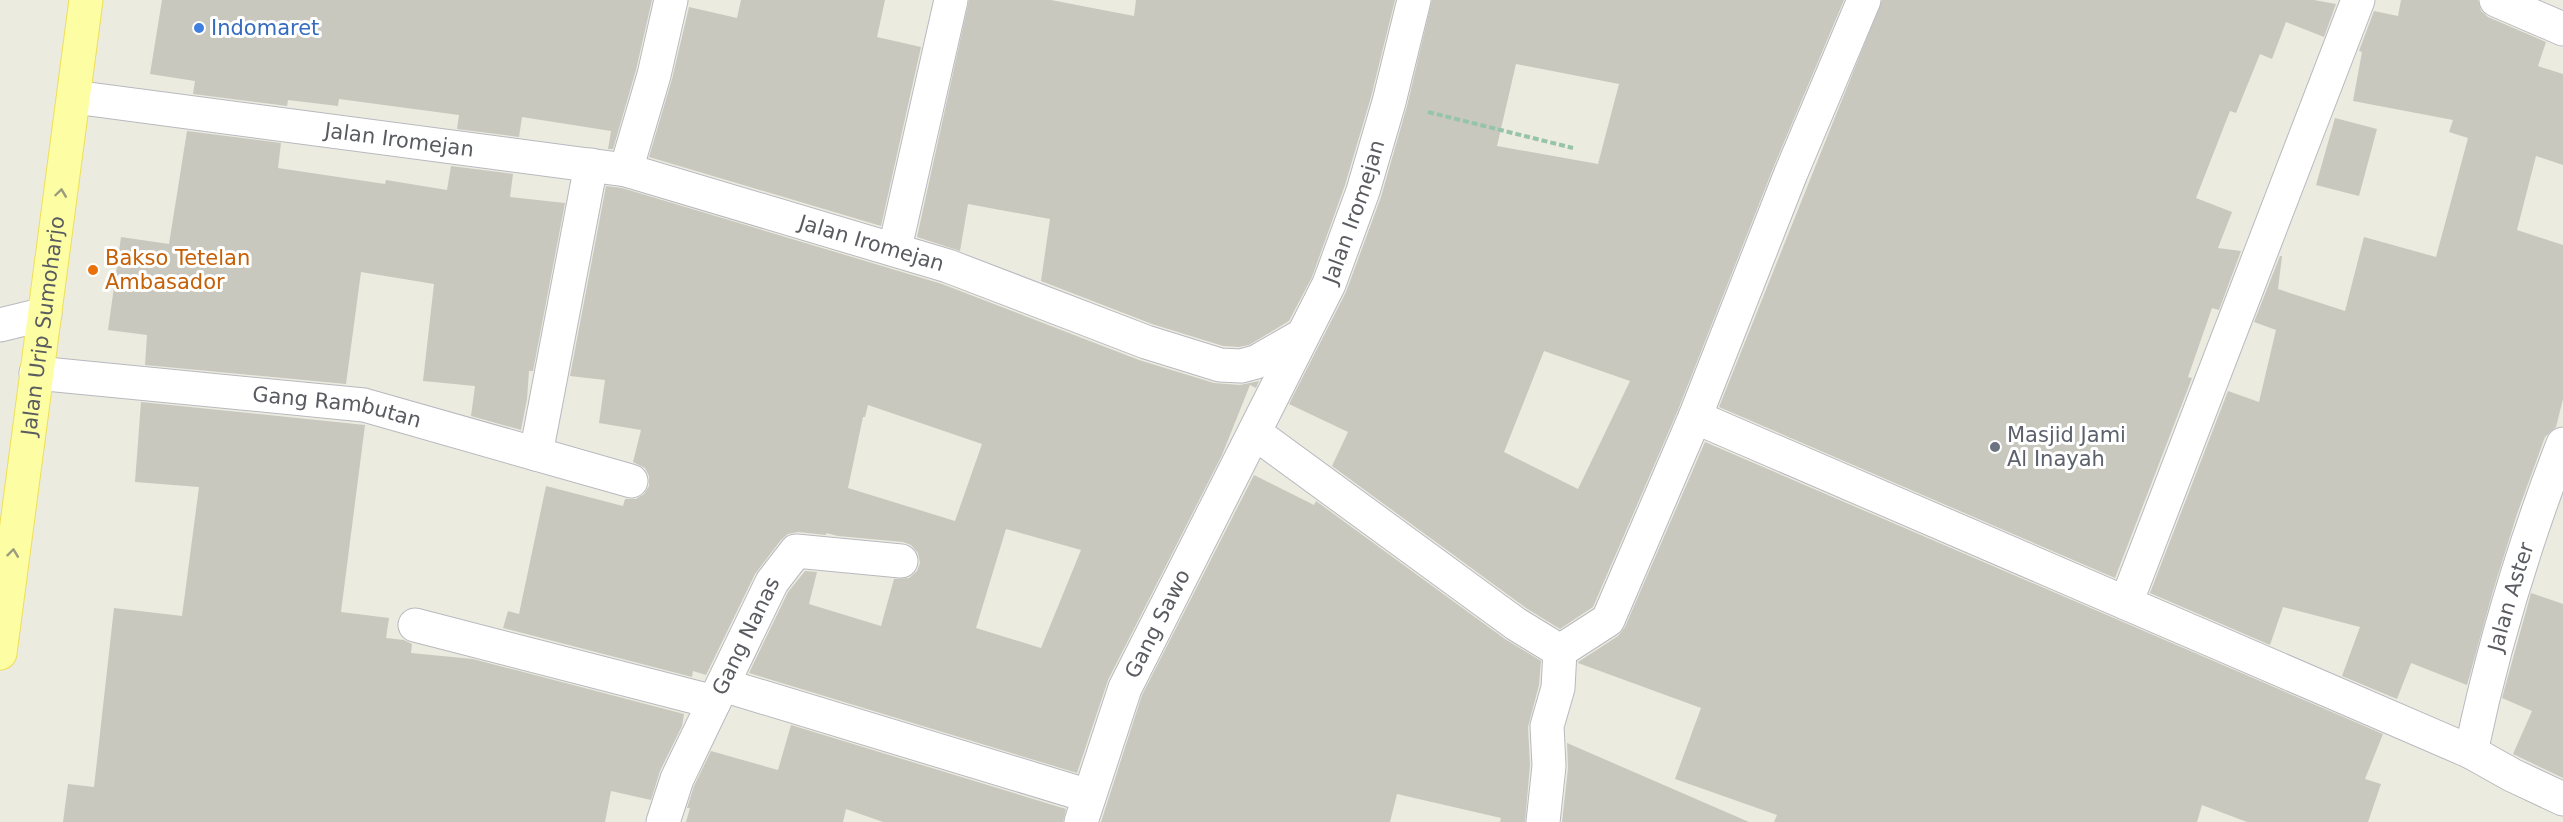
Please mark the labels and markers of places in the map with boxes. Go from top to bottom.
place label: Indomaret [211,16,319,40]
marker: Indomaret [192,21,206,35]
place label: Bakso Tetelan Ambasador [105,246,250,294]
marker: Bakso Tetelan Ambasador [86,263,100,277]
place label: Masjid Jami Al Inayah [2007,423,2126,471]
marker: Masjid Jami Al Inayah [1988,440,2002,454]

